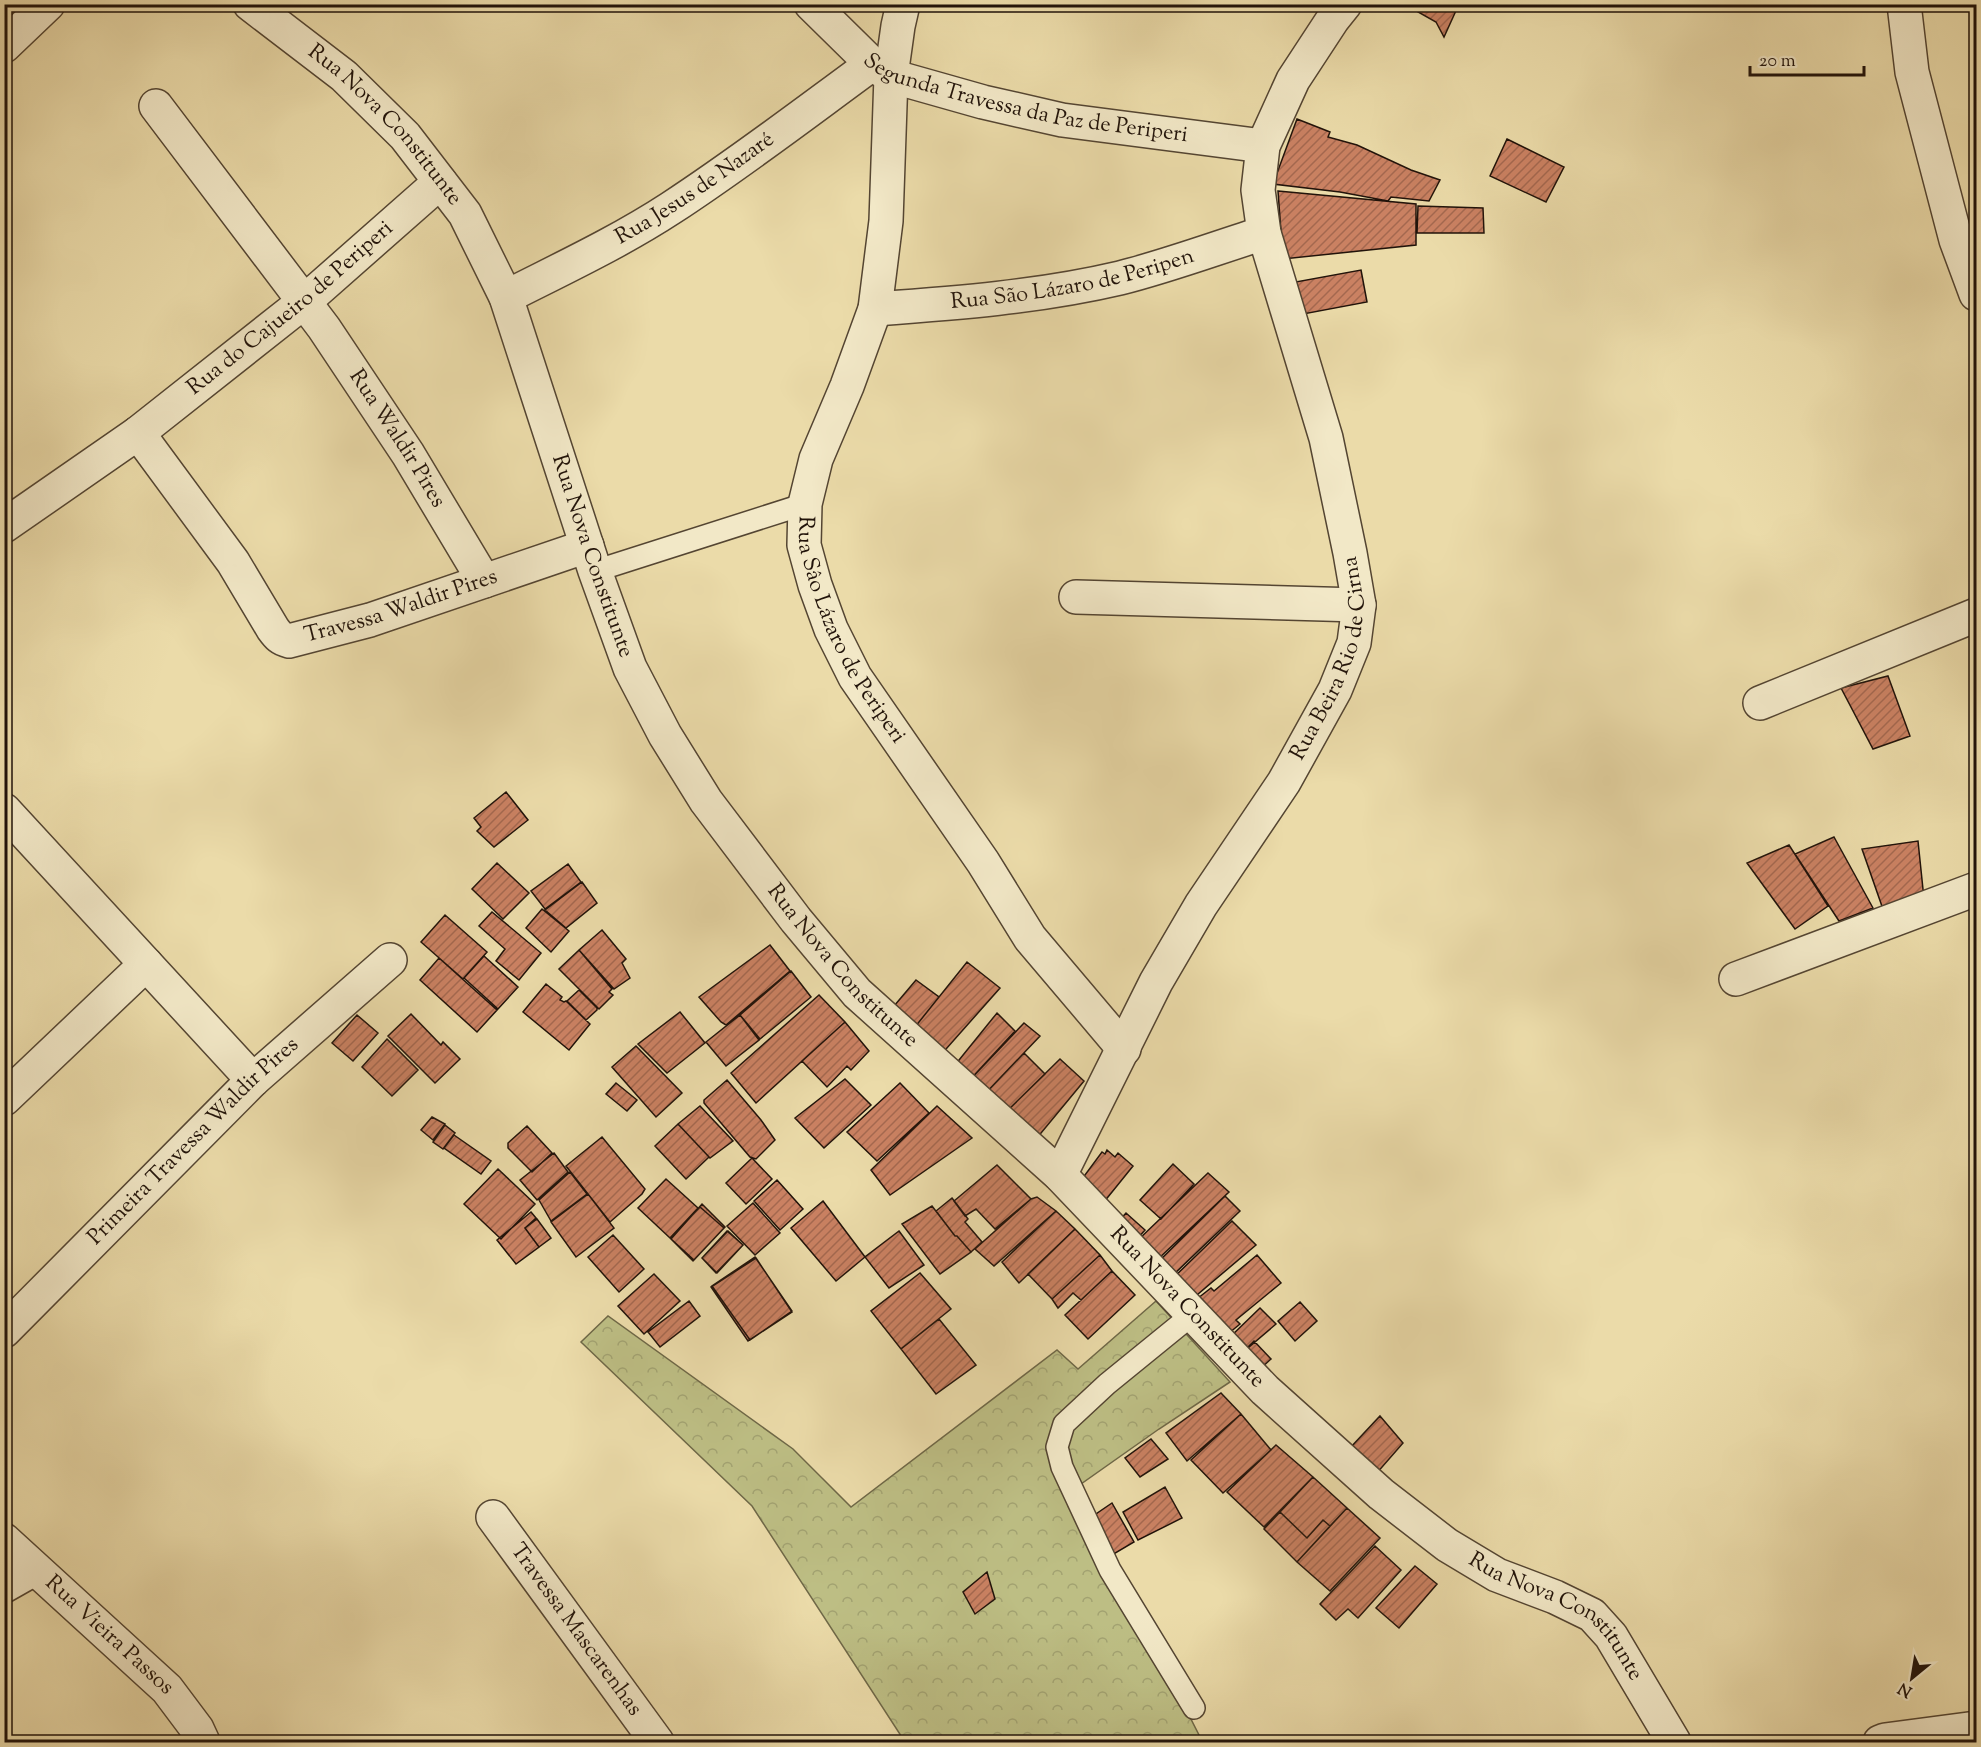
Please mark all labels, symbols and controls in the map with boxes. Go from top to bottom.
street label: Rua Nova Constitunte [300,37,469,213]
scale bar [1750,39,1864,77]
street label: Segunda Travessa da Paz de Periperi [854,46,1190,152]
text: 20 m [1759,49,1796,75]
street label: Rua Jesus de Nazaré [610,125,782,254]
street label: Rua do Cajueiro de Periperi [181,214,401,404]
street label: Rua São Lázaro de Peripen [949,241,1198,319]
street label: Rua Waldir Pires [340,363,453,514]
street label: Rua Nova Constitunte [542,450,641,662]
street label: Rua Sâo Lázaro de Periperi [788,516,913,750]
street label: Rua Beira Rio de Cirna [1283,554,1376,767]
street label: Travessa Waldir Pires [301,562,502,652]
street label: Rua Nova Constitunte [758,878,925,1056]
street label: Primeira Travessa Waldir Pires [81,1030,306,1253]
street label: Rua Nova Constitunte [1102,1220,1272,1396]
street label: Travessa Mascarenhas [502,1537,649,1723]
street label: Rua Nova Constitunte [1462,1545,1650,1687]
street label: Rua Vieira Passos [37,1568,181,1703]
north arrow [1882,1648,1942,1708]
text: N [1894,1676,1917,1702]

